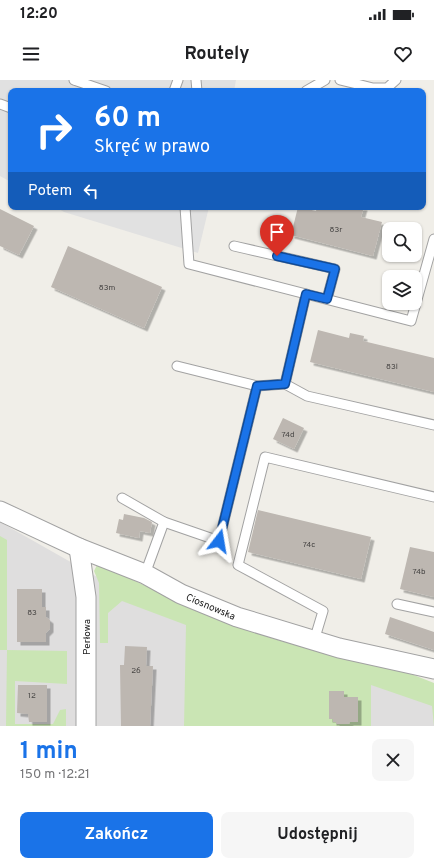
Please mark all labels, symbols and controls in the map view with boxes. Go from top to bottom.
text: 12:20 [20,5,58,24]
icon: menu [20,43,42,65]
text: Routely [184,43,250,66]
icon: heart [392,43,414,65]
text: 60 m [94,101,161,137]
icon: right [28,104,80,156]
text: Skręć w prawo [94,136,210,159]
icon: left [80,180,102,202]
text: Potem [28,182,72,201]
pin [260,215,294,256]
icon: arrive [266,221,288,243]
map controls [382,222,422,310]
button: search [382,222,422,262]
house number: 83r [330,225,342,235]
button: layers [382,270,422,310]
house number: 83m [99,283,115,293]
house number: 83l [386,362,398,372]
house number: 74d [282,430,294,440]
position arrow [198,520,240,562]
house number: 74c [303,540,315,550]
house number: 74b [413,567,426,577]
street label: Ciosnowska [184,591,237,624]
house number: 83 [27,608,37,618]
street label: Perłowa [81,619,94,655]
house number: 26 [131,666,141,676]
house number: 12 [28,691,36,701]
text: 1 min [20,737,78,767]
button: close [372,739,414,781]
text: 150 m · 12:21 [20,767,90,783]
button: Zakończ [20,812,213,858]
button: Udostępnij [221,812,414,858]

